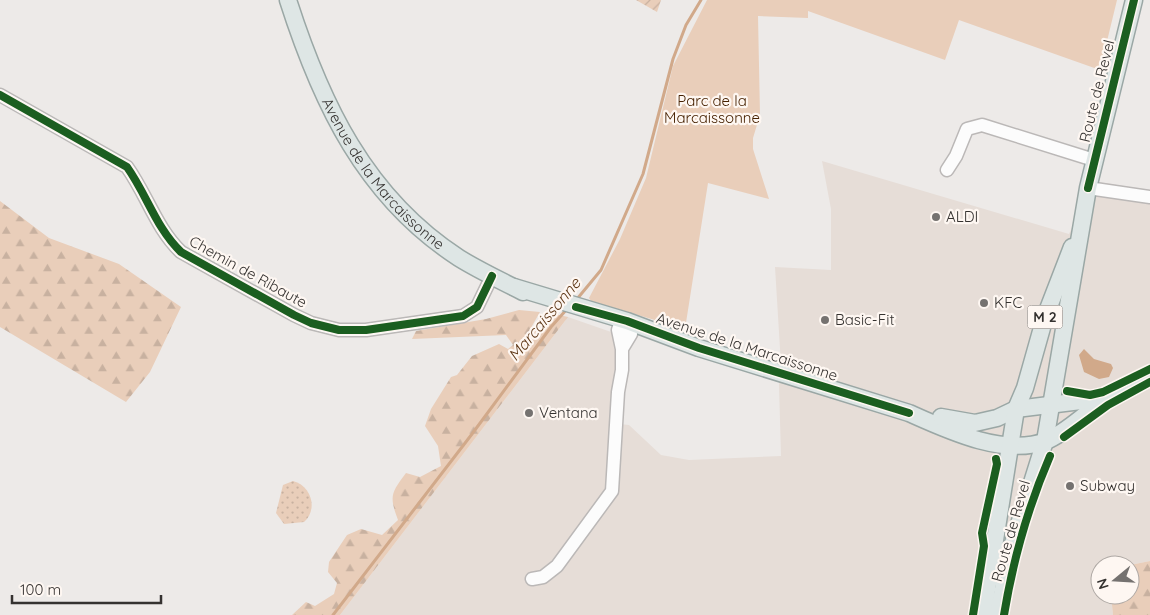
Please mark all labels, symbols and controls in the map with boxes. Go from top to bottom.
street label: Route de Revel [1075,38,1118,144]
park label: Parc de la Marcaissonne [664,91,760,127]
street label: Avenue de la Marcaissonne [318,95,448,254]
place label: ALDI [946,207,978,226]
marker: ALDI [930,211,942,223]
street label: Chemin de Ribaute [186,231,310,312]
water label: Marcaissonne [503,273,585,365]
place label: KFC [994,293,1022,312]
marker: KFC [978,297,990,309]
road number: M 2 [1028,306,1062,328]
street label: Avenue de la Marcaissonne [654,308,840,385]
place label: Basic-Fit [835,310,895,329]
marker: Basic-Fit [819,314,831,326]
place label: Ventana [539,403,598,422]
marker: Ventana [523,407,535,419]
place label: Subway [1080,476,1135,495]
street label: Route de Revel [987,478,1034,584]
marker: Subway [1064,480,1076,492]
north arrow [1090,555,1140,605]
scale bar [12,572,161,604]
text: N [1092,576,1113,592]
text: 100 m [20,580,61,599]

